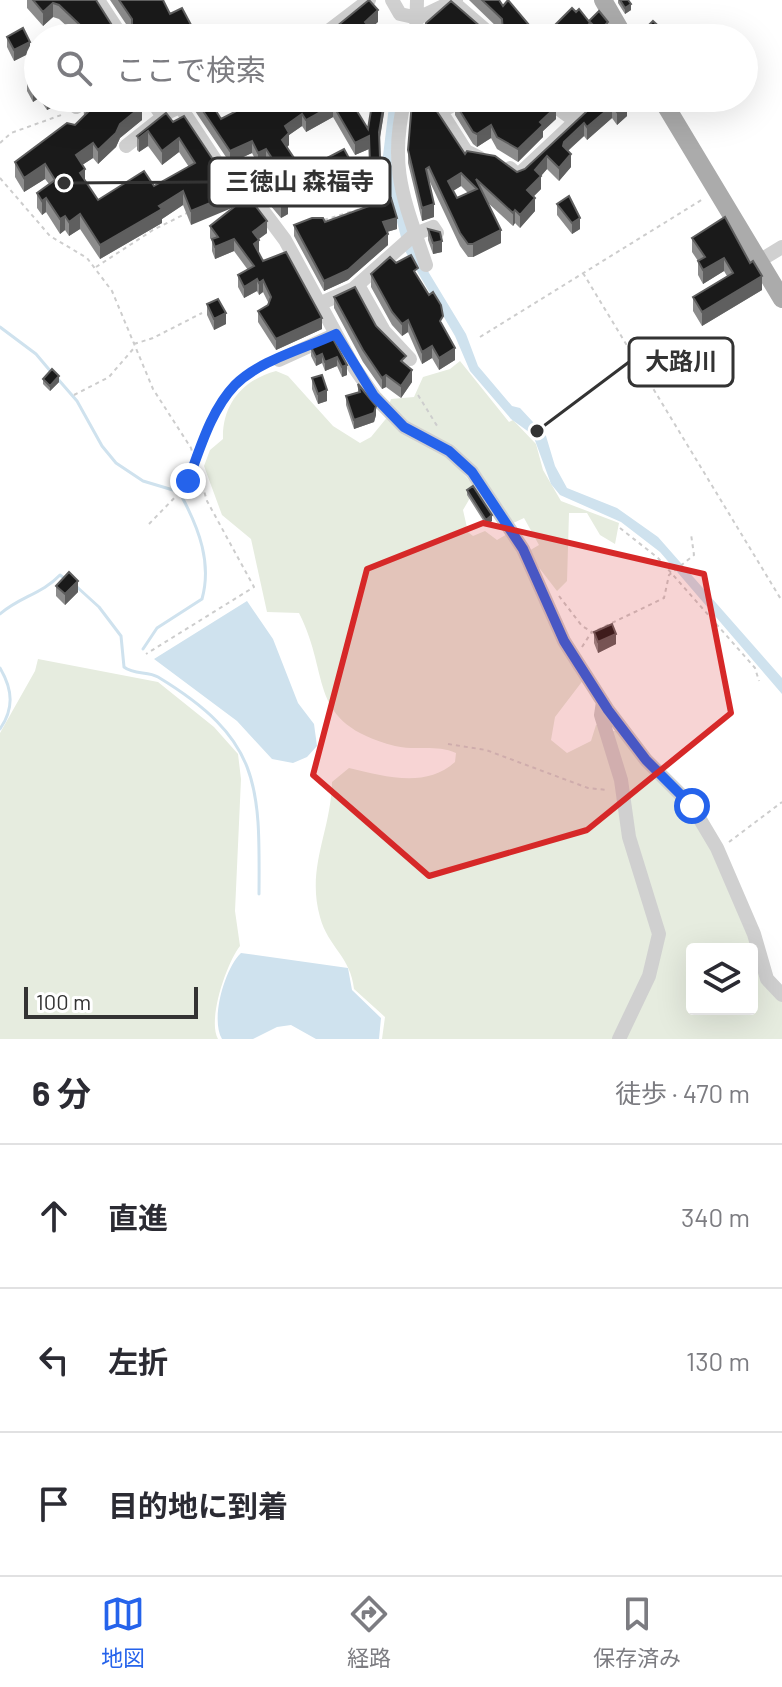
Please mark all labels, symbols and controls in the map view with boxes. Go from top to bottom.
search box [24,24,758,112]
icon: search [52,46,96,90]
text: ここで検索 [116,51,266,87]
callout: 三徳山 森福寺 [209,158,390,206]
text: 三徳山 森福寺 [226,166,374,195]
callout: 大路川 [629,338,733,386]
text: 大路川 [645,346,717,375]
route end [170,463,206,499]
route start [674,788,710,824]
map controls [686,943,758,1015]
button: layers [686,943,758,1015]
scale bar [24,983,198,1019]
text: 100 m [36,988,91,1014]
text: 6 分 [32,1072,91,1113]
text: 徒歩 · 470 m [615,1077,750,1108]
icon: ahead [32,1194,76,1238]
text: 直進 [108,1199,168,1235]
text: 340 m [681,1201,750,1232]
icon: left [32,1338,76,1382]
text: 左折 [108,1343,168,1379]
text: 130 m [686,1345,750,1376]
icon: arrive [32,1482,76,1526]
text: 目的地に到着 [108,1487,288,1523]
tab: 地図 [101,1592,145,1672]
tab: 経路 [347,1592,391,1672]
tab: 保存済み [593,1592,681,1672]

